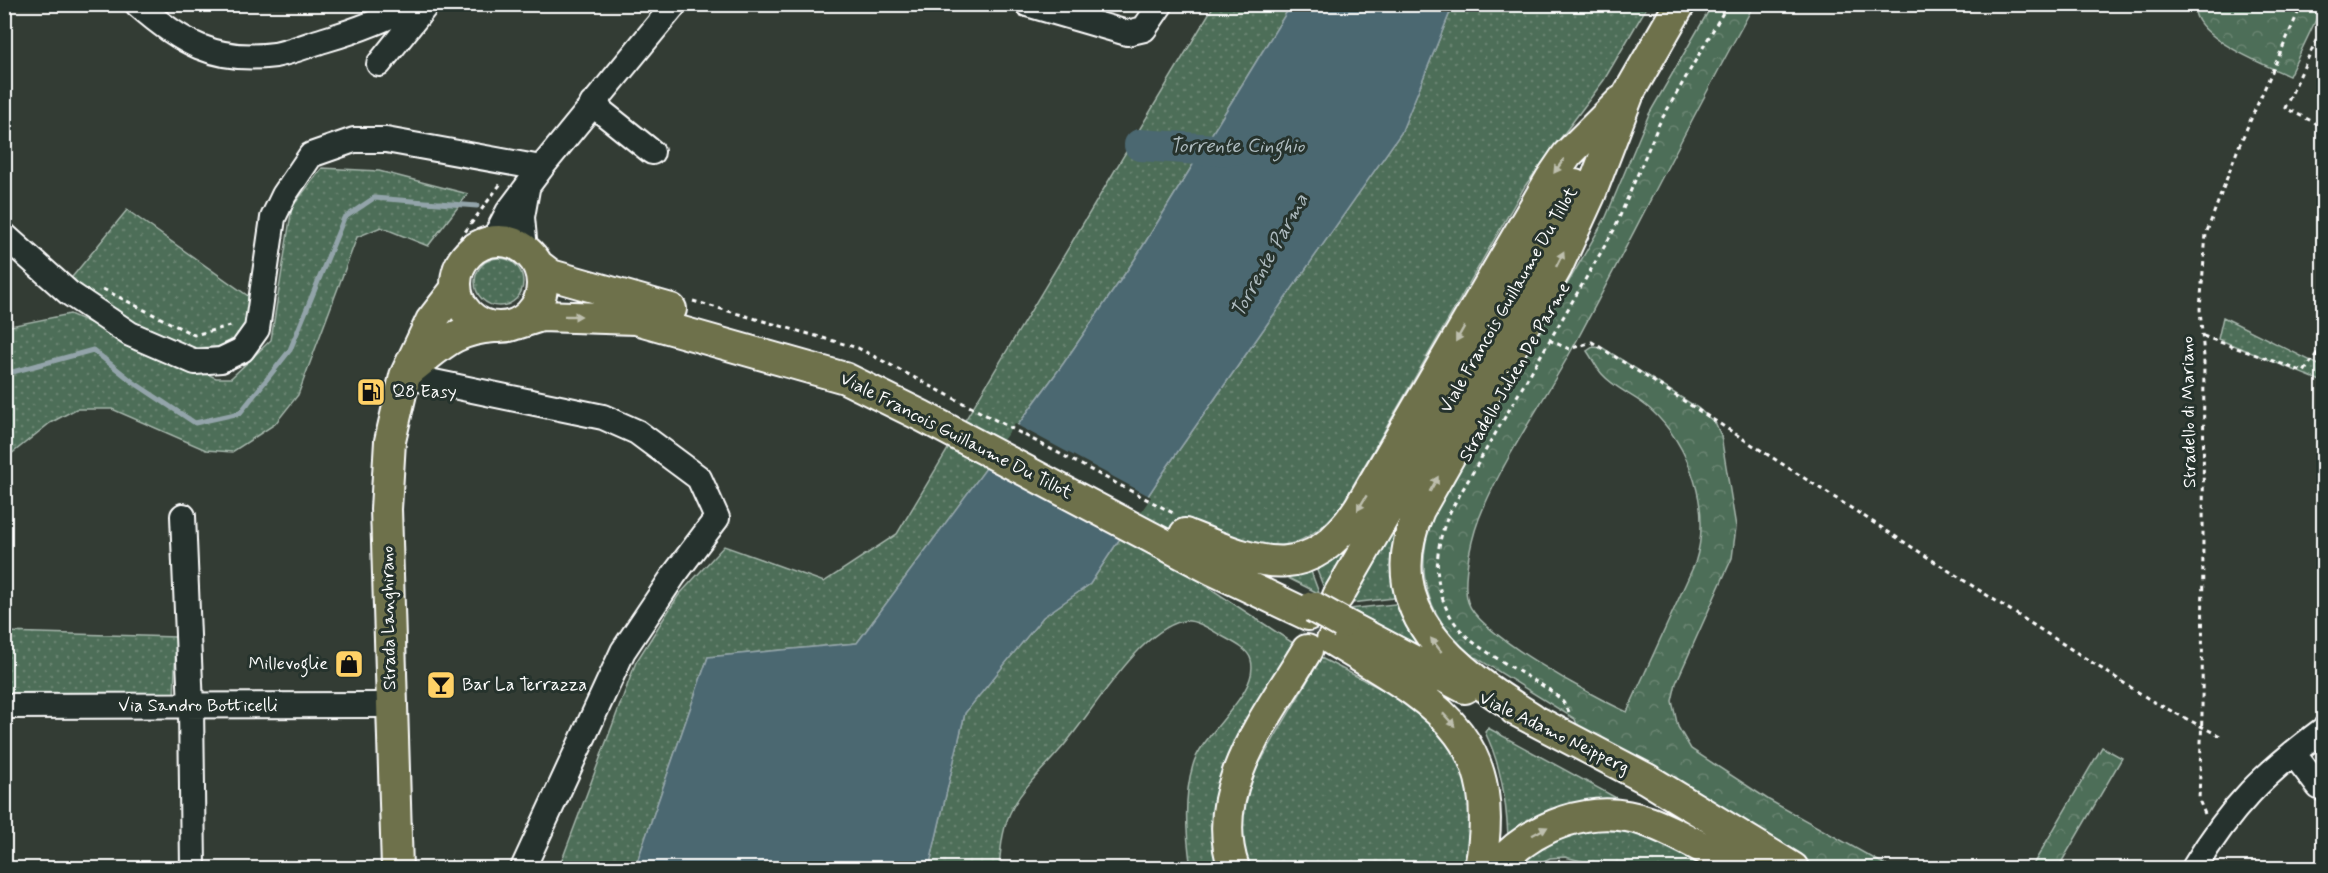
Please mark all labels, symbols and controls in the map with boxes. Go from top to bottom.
water label: Torrente Cinghio [1170,133,1306,162]
one-way arrow [1553,158,1565,174]
street label: Viale Francois Guillaume Du Tillot [1434,182,1584,417]
water label: Torrente Parma [1225,189,1315,323]
one-way arrow [1556,251,1565,268]
street label: Stradello Julien De Parme [1454,278,1576,466]
one-way arrow [564,312,583,321]
one-way arrow [1455,326,1465,343]
street label: Stradello di Mariano [2176,336,2202,488]
street label: Viale Francois Guillaume Du Tillot [836,367,1076,505]
fuel station icon: Q8 Easy [355,376,387,408]
place label: Q8 Easy [392,380,457,404]
one-way arrow [1429,475,1439,492]
one-way arrow [1357,495,1368,511]
street label: Strada Langhirano [376,546,402,690]
one-way arrow [1431,637,1443,652]
shop icon: Millevoglie [333,648,365,680]
place label: Millevoglie [248,652,328,678]
bar icon: Bar La Terrazza [425,669,457,701]
place label: Bar La Terrazza [462,673,587,697]
street label: Viale Adamo Neipperg [1475,686,1633,780]
street label: Via Sandro Botticelli [118,694,278,718]
one-way arrow [1442,712,1455,727]
one-way arrow [1531,826,1548,836]

